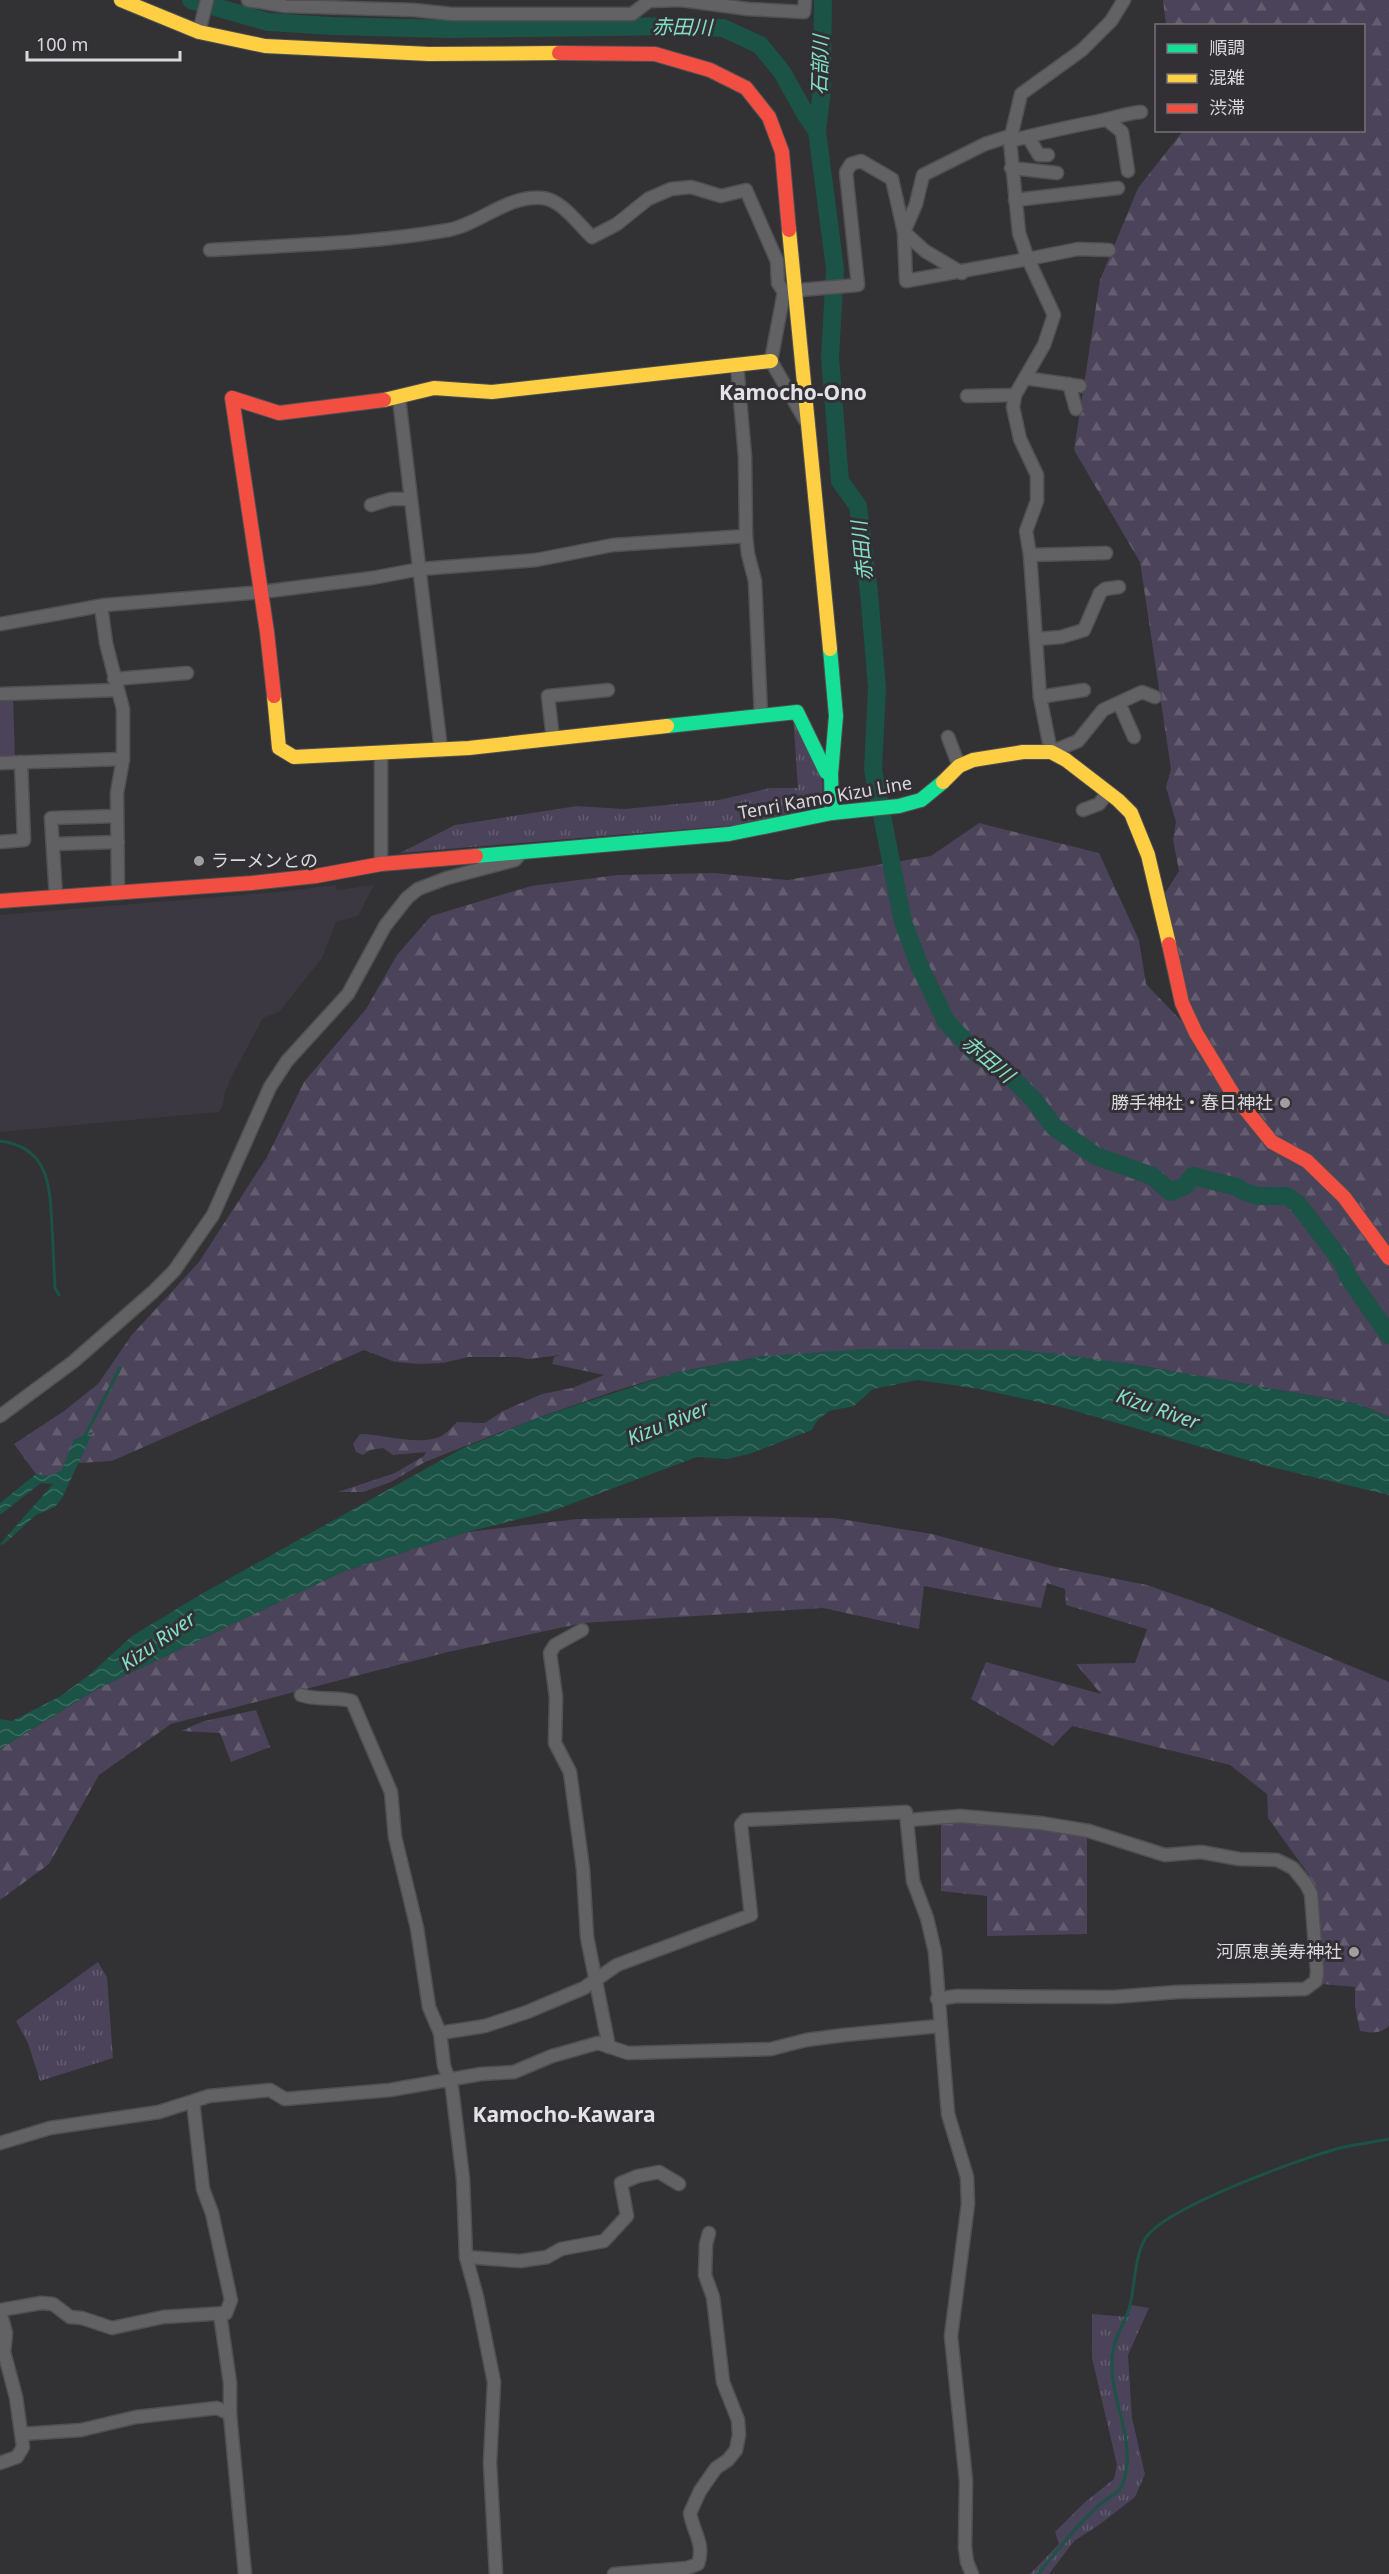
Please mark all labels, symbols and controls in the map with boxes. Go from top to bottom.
water label: 赤田川 [652,12,714,41]
scale bar [27,24,180,62]
legend [1155,24,1365,132]
text: 100 m [36,32,88,56]
water label: 石部川 [805,33,834,95]
text: 順調 [1209,35,1245,59]
text: 混雑 [1209,65,1245,89]
text: 渋滞 [1209,95,1245,119]
district label: Kamocho-Ono [719,378,867,406]
water label: 赤田川 [845,518,878,582]
street label: Tenri Kamo Kizu Line [736,770,913,824]
place label: ラーメンとの [211,848,318,872]
marker: ラーメンとの [192,854,206,868]
water label: 赤田川 [957,1029,1022,1090]
place label: 勝手神社・春日神社 [1111,1090,1273,1114]
marker: 勝手神社・春日神社 [1278,1096,1292,1110]
water label: Kizu River [1113,1382,1204,1436]
water label: Kizu River [623,1394,714,1451]
water label: Kizu River [115,1604,202,1676]
place label: 河原恵美寿神社 [1216,1939,1342,1963]
marker: 河原恵美寿神社 [1347,1945,1361,1959]
district label: Kamocho-Kawara [472,2100,656,2128]

